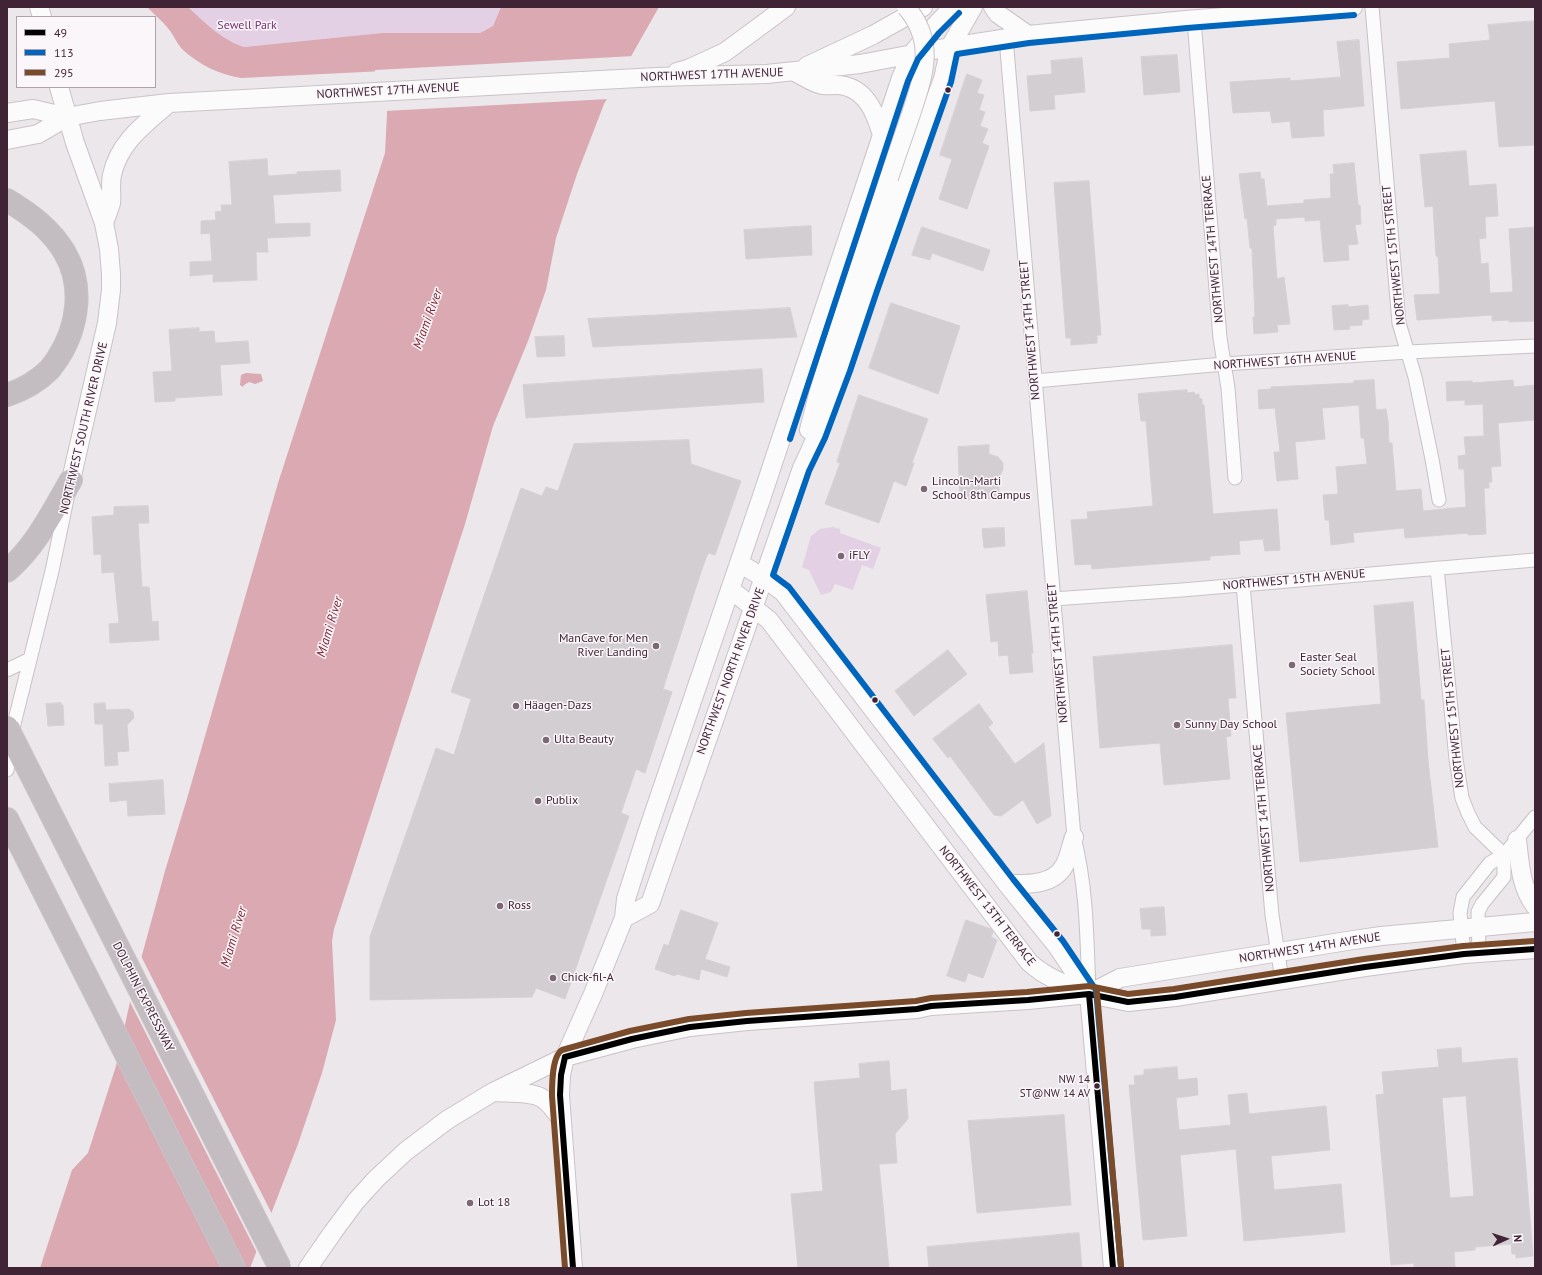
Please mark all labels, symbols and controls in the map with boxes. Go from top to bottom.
legend [16,16,156,88]
park label: Sewell Park [217,19,277,33]
text: 49 [54,25,67,40]
text: 113 [54,45,74,60]
text: 295 [54,65,74,80]
street label: NORTHWEST 17TH AVENUE [640,65,784,85]
street label: NORTHWEST 17TH AVENUE [316,80,460,102]
unlabelled marker [943,85,953,95]
street label: NORTHWEST 14TH TERRACE [1199,175,1227,323]
street label: NORTHWEST 15TH STREET [1379,184,1409,326]
street label: NORTHWEST 14TH STREET [1017,259,1043,401]
water label: Miami River [410,287,446,351]
street label: NORTHWEST SOUTH RIVER DRIVE [57,340,111,516]
street label: NORTHWEST 16TH AVENUE [1213,349,1357,373]
place label: Lincoln-Marti School 8th Campus [932,475,1031,503]
marker: Lincoln-Marti School 8th Campus [919,484,929,494]
place label: iFLY [849,549,870,563]
marker: iFLY [836,551,846,561]
street label: NORTHWEST 15TH AVENUE [1222,567,1366,593]
street label: NORTHWEST 14TH STREET [1045,582,1071,724]
street label: NORTHWEST NORTH RIVER DRIVE [694,586,768,756]
water label: Miami River [313,595,347,659]
place label: ManCave for Men River Landing [559,632,648,660]
marker: ManCave for Men River Landing [651,641,661,651]
street label: NORTHWEST 15TH STREET [1438,647,1468,789]
place label: Easter Seal Society School [1300,651,1375,679]
marker: Easter Seal Society School [1287,660,1297,670]
unlabelled marker [870,695,880,705]
place label: Häagen-Dazs [524,699,592,713]
marker: Häagen-Dazs [511,701,521,711]
place label: Sunny Day School [1185,718,1277,732]
marker: Sunny Day School [1172,720,1182,730]
place label: Ulta Beauty [554,733,614,747]
marker: Ulta Beauty [541,735,551,745]
street label: NORTHWEST 14TH TERRACE [1250,744,1278,892]
place label: Publix [546,794,578,808]
marker: Publix [533,796,543,806]
street label: NORTHWEST 13TH TERRACE [936,843,1038,969]
place label: Ross [508,899,531,913]
marker: Ross [495,901,505,911]
water label: Miami River [217,905,251,969]
unlabelled marker [1052,929,1062,939]
street label: NORTHWEST 14TH AVENUE [1238,930,1382,966]
street label: DOLPHIN EXPRESSWAY [109,940,177,1054]
place label: Chick-fil-A [561,971,614,985]
marker: Chick-fil-A [548,973,558,983]
place label: NW 14 ST@NW 14 AV [1020,1073,1090,1099]
marker: NW 14 ST@NW 14 AV [1092,1081,1102,1091]
place label: Lot 18 [478,1196,510,1210]
marker: Lot 18 [465,1198,475,1208]
north arrow [1486,1219,1526,1259]
text: N [1511,1234,1525,1242]

